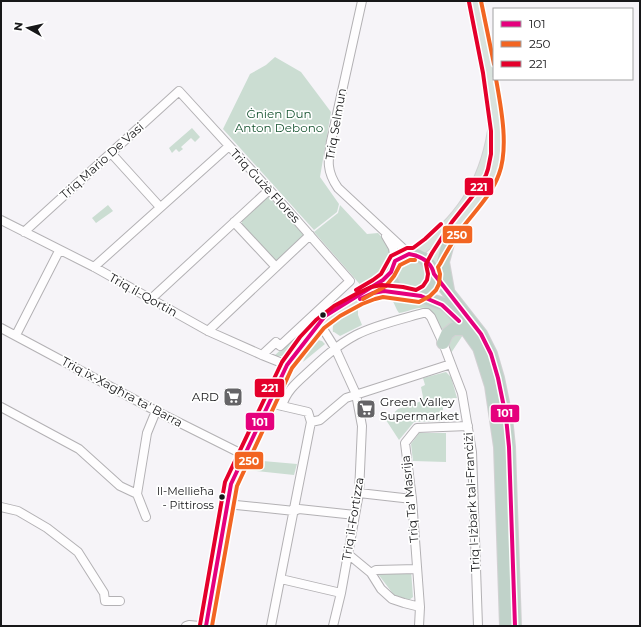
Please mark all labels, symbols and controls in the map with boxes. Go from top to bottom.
north arrow [8,8,48,48]
legend [493,8,633,80]
text: 101 [529,16,546,31]
text: N [11,21,26,32]
text: 250 [529,36,551,51]
text: 221 [529,56,547,71]
street label: Triq Selmun [322,87,349,161]
park label: Ġnien Dun Anton Debono [235,106,323,135]
street label: Triq Mario De Vasi [57,119,147,202]
street label: Triq Ġużè Flores [227,146,304,226]
line badge: 221 [464,177,494,196]
text: 221 [470,180,488,194]
line badge: 250 [442,225,473,244]
text: 250 [447,228,468,242]
street label: Triq il-Qortin [106,270,180,320]
unlabelled marker [318,310,328,320]
street label: Triq ix-Xagħra ta' Barra [59,353,185,430]
line badge: 221 [254,378,285,398]
text: 221 [261,381,279,395]
supermarket icon: ARD [222,386,244,408]
place label: ARD [192,389,219,404]
place label: Green Valley Supermarket [380,394,459,423]
supermarket icon: Green Valley Supermarket [355,398,377,420]
line badge: 101 [490,404,520,423]
text: 101 [497,406,513,420]
line badge: 101 [245,412,275,431]
text: 101 [252,415,268,429]
street label: Triq l-Iżbark tal-Franċiżi [460,432,483,572]
line badge: 250 [234,451,264,470]
text: 250 [239,454,260,468]
street label: Triq Ta' Masrija [397,455,422,544]
street label: Triq il-Fortizza [339,476,367,562]
place label: Il-Mellieħa - Pittiross [157,484,215,512]
marker: Il-Mellieħa - Pittiross [217,492,227,502]

